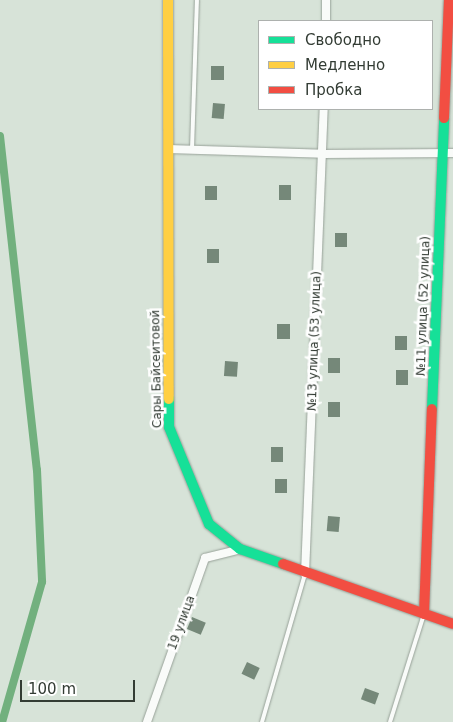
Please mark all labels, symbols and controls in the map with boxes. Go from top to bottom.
legend [258,20,433,110]
text: Свободно [305,31,381,49]
text: Медленно [305,56,385,74]
text: Пробка [305,81,362,99]
street label: №11 улица (52 улица) [414,236,434,376]
street label: №13 улица (53 улица) [305,271,325,411]
street label: Сары Байсеитовой [149,310,165,428]
street label: 19 улица [165,594,199,652]
scale bar [22,670,138,702]
text: 100 m [28,680,76,698]

